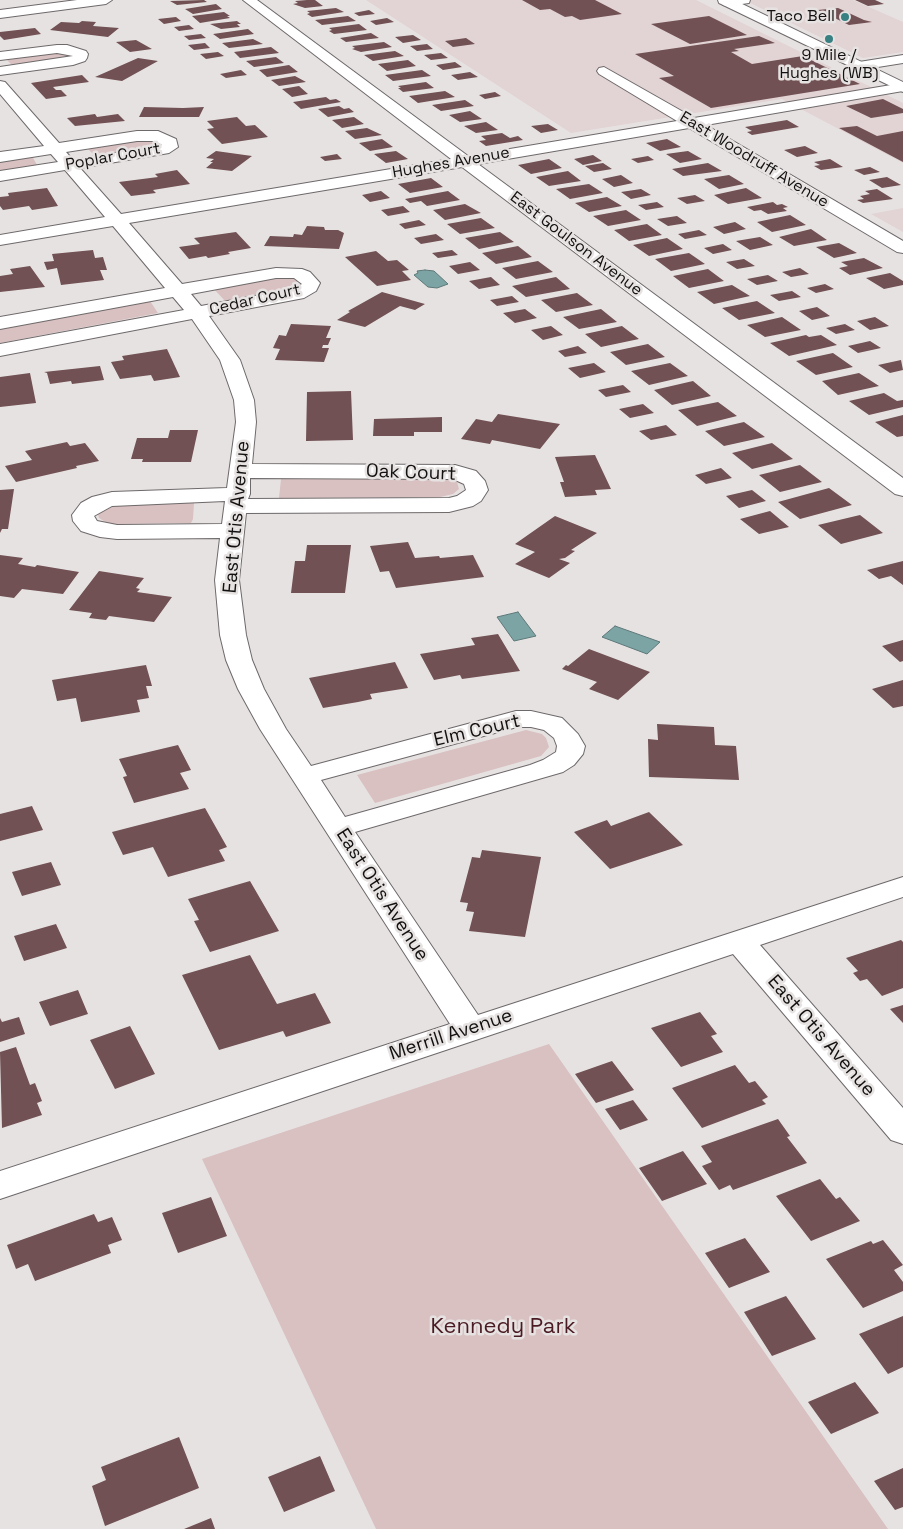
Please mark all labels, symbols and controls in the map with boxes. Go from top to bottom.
place label: Taco Bell [767,7,835,27]
marker: Taco Bell [839,11,851,23]
marker: 9 Mile / Hughes (WB) [823,33,835,45]
place label: 9 Mile / Hughes (WB) [780,46,878,84]
street label: East Woodruff Avenue [676,108,832,212]
street label: Poplar Court [64,139,162,175]
street label: Hughes Avenue [391,143,511,183]
street label: East Goulson Avenue [506,188,646,300]
street label: Cedar Court [208,280,302,320]
street label: East Otis Avenue [219,440,255,594]
street label: Oak Court [366,460,456,486]
street label: Elm Court [432,710,522,752]
street label: East Otis Avenue [331,825,433,965]
street label: East Otis Avenue [762,971,880,1101]
street label: Merrill Avenue [387,1004,515,1066]
park label: Kennedy Park [430,1314,576,1340]

